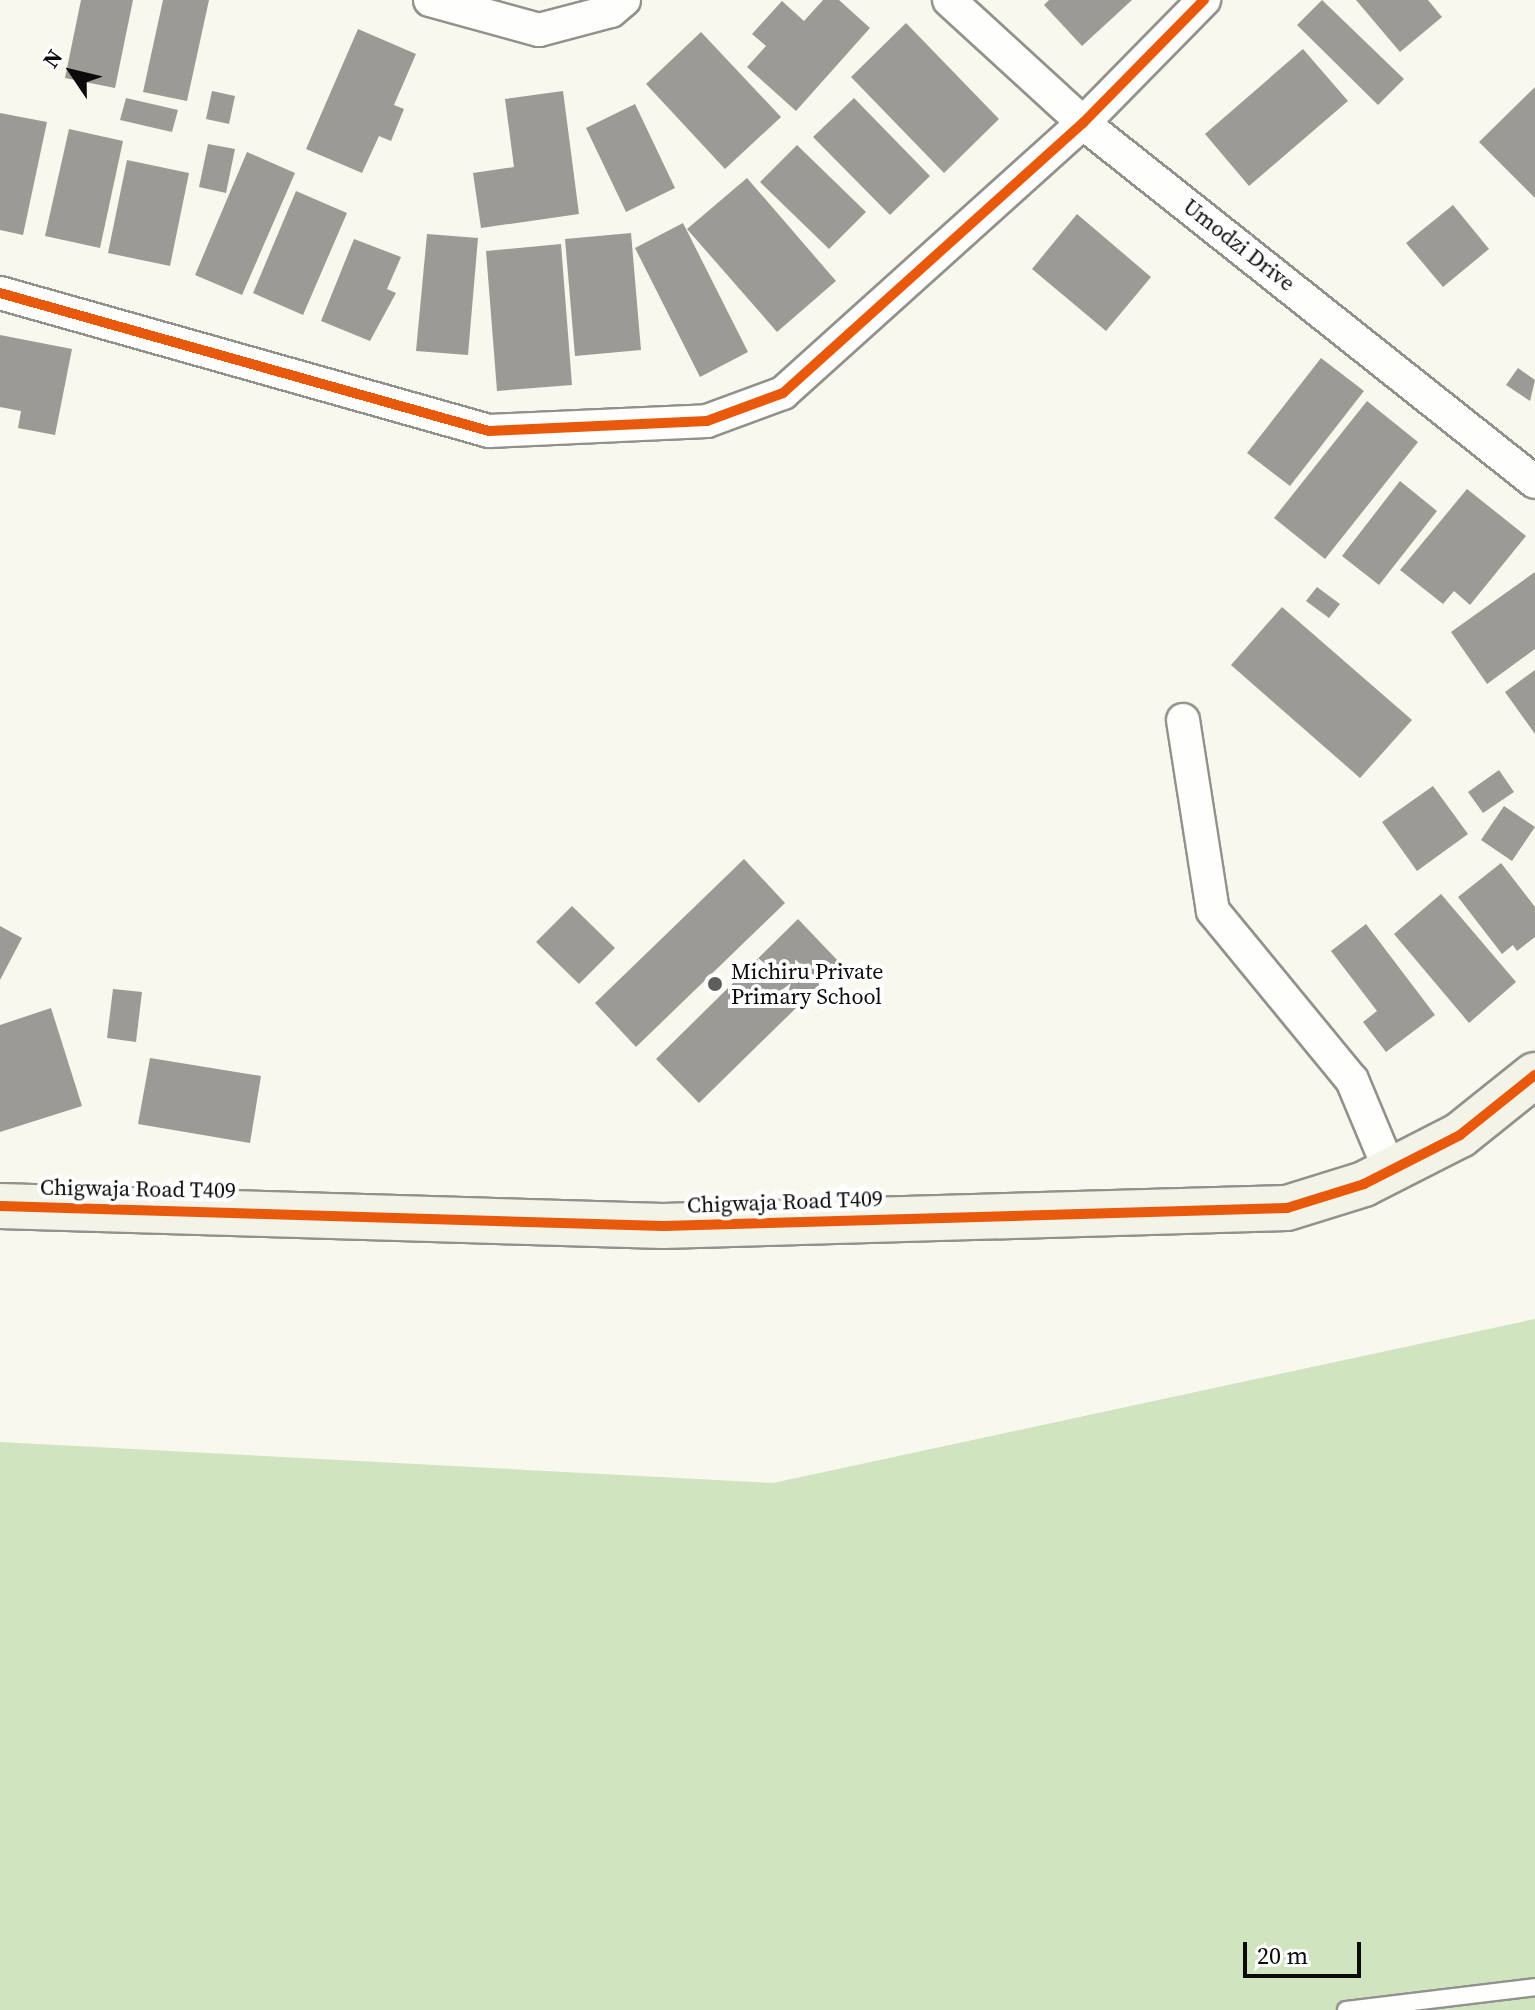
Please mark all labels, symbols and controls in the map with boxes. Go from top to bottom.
north arrow [32,32,112,112]
text: N [35,43,69,73]
street label: Umodzi Drive [1178,193,1300,297]
place label: Michiru Private Primary School [731,958,884,1010]
marker: Michiru Private Primary School [706,975,724,993]
street label: Chigwaja Road T409 [40,1174,236,1204]
street label: Chigwaja Road T409 [686,1185,884,1219]
scale bar [1247,1926,1365,1976]
text: 20 m [1257,1939,1308,1972]

